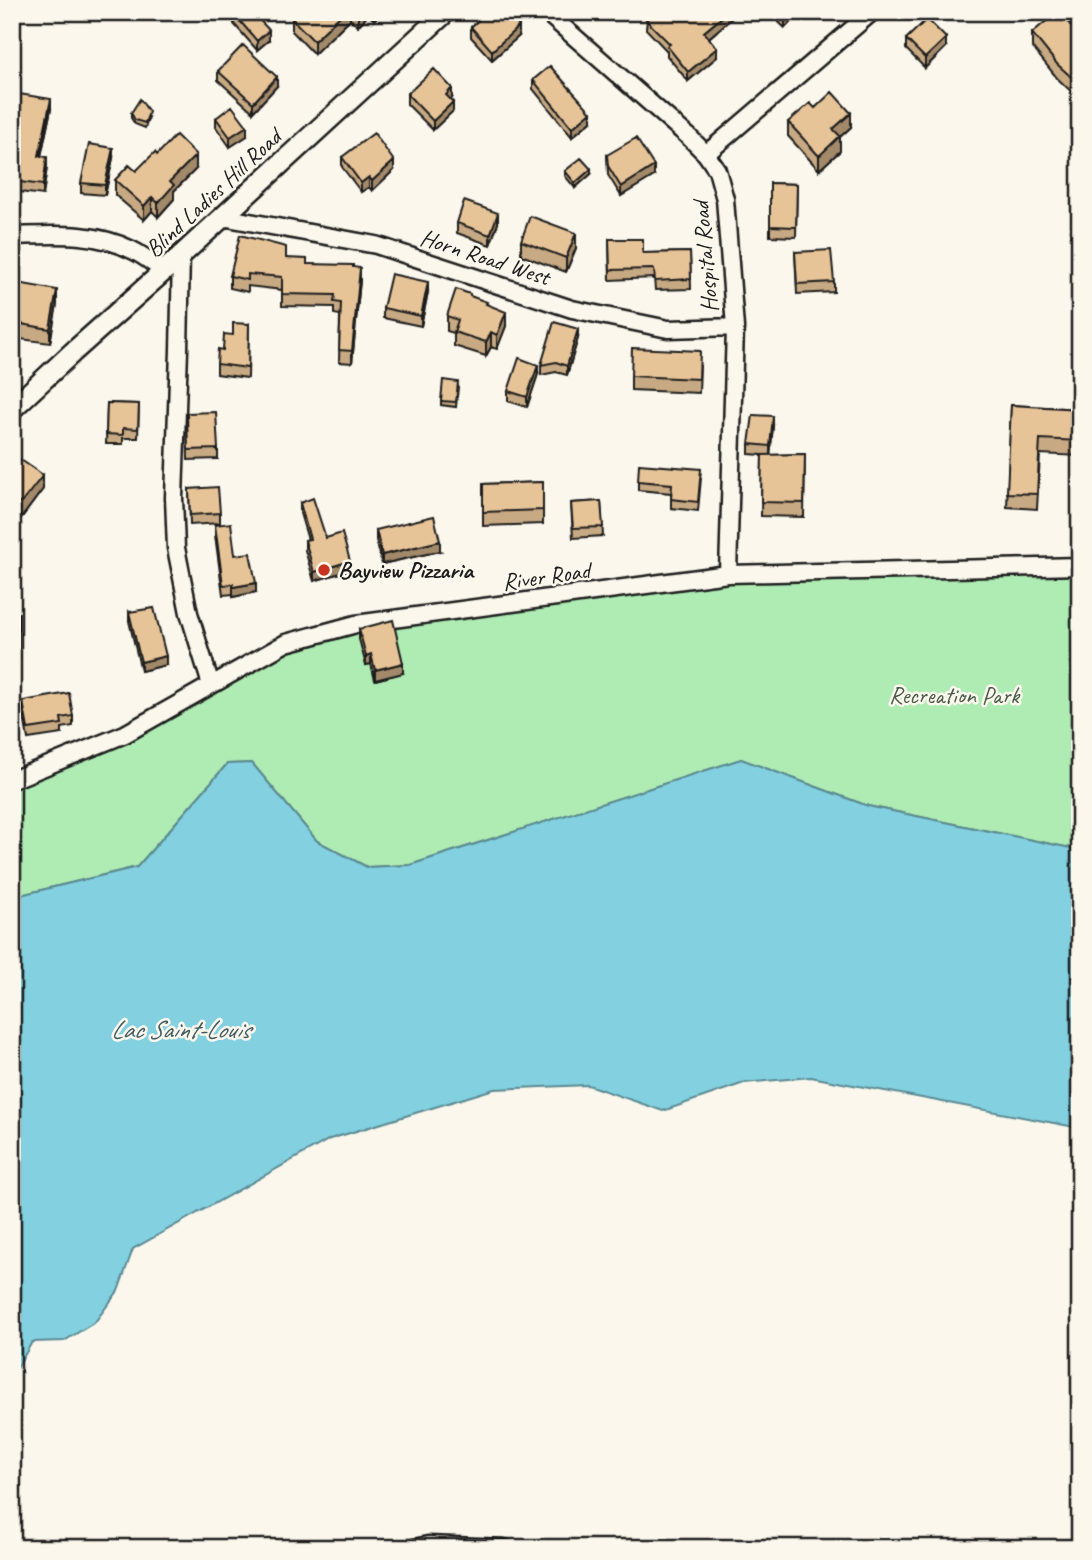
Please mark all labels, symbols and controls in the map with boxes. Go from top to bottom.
street label: Blind Ladies Hill Road [139,120,290,264]
street label: Hospital Road [685,197,725,314]
street label: Horn Road West [417,222,555,293]
place label: Bayview Pizzaria [338,555,475,585]
street label: River Road [500,555,595,597]
marker: Bayview Pizzaria [316,562,332,578]
park label: Recreation Park [889,680,1021,710]
water label: Lac Saint-Louis [111,1013,254,1046]

